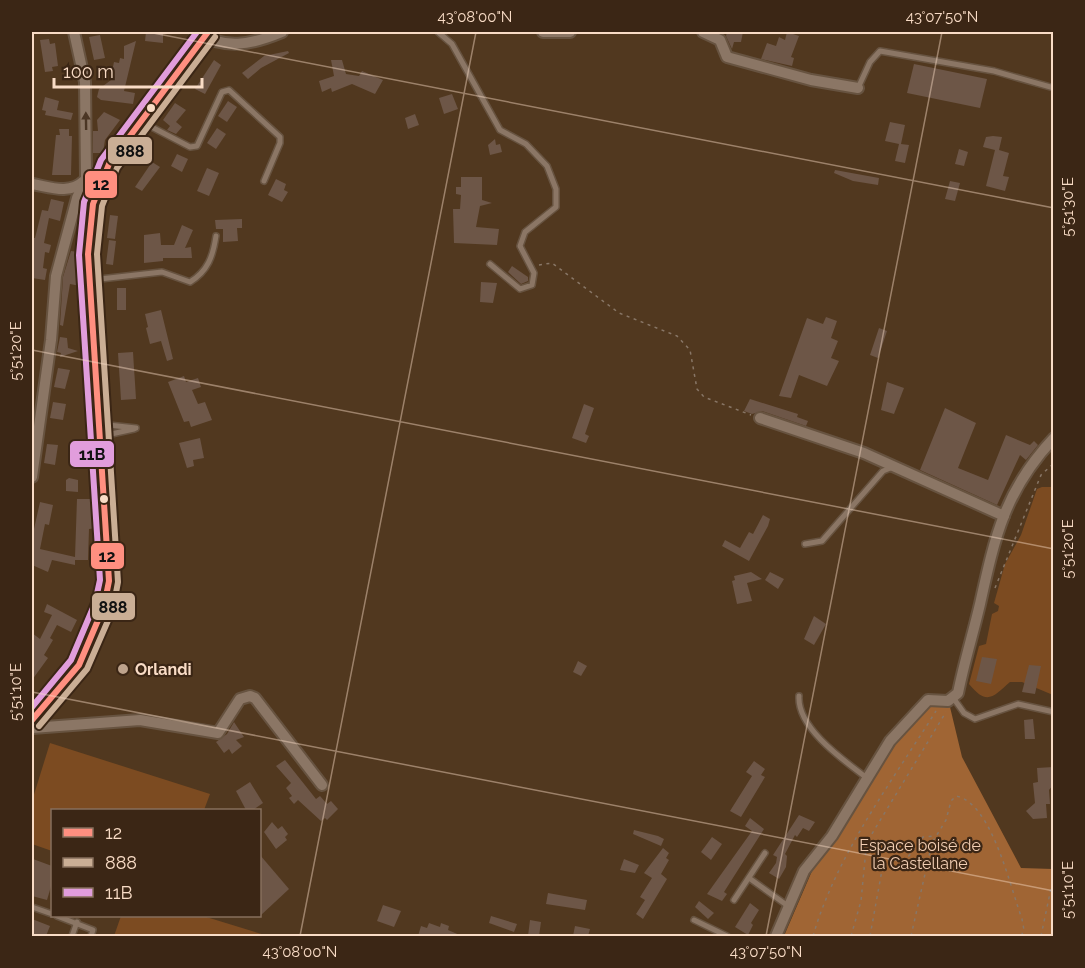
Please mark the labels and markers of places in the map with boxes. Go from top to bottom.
unlabelled marker [145,102,157,114]
unlabelled marker [98,493,110,505]
place label: Orlandi [135,660,192,679]
marker: Orlandi [116,662,130,676]

